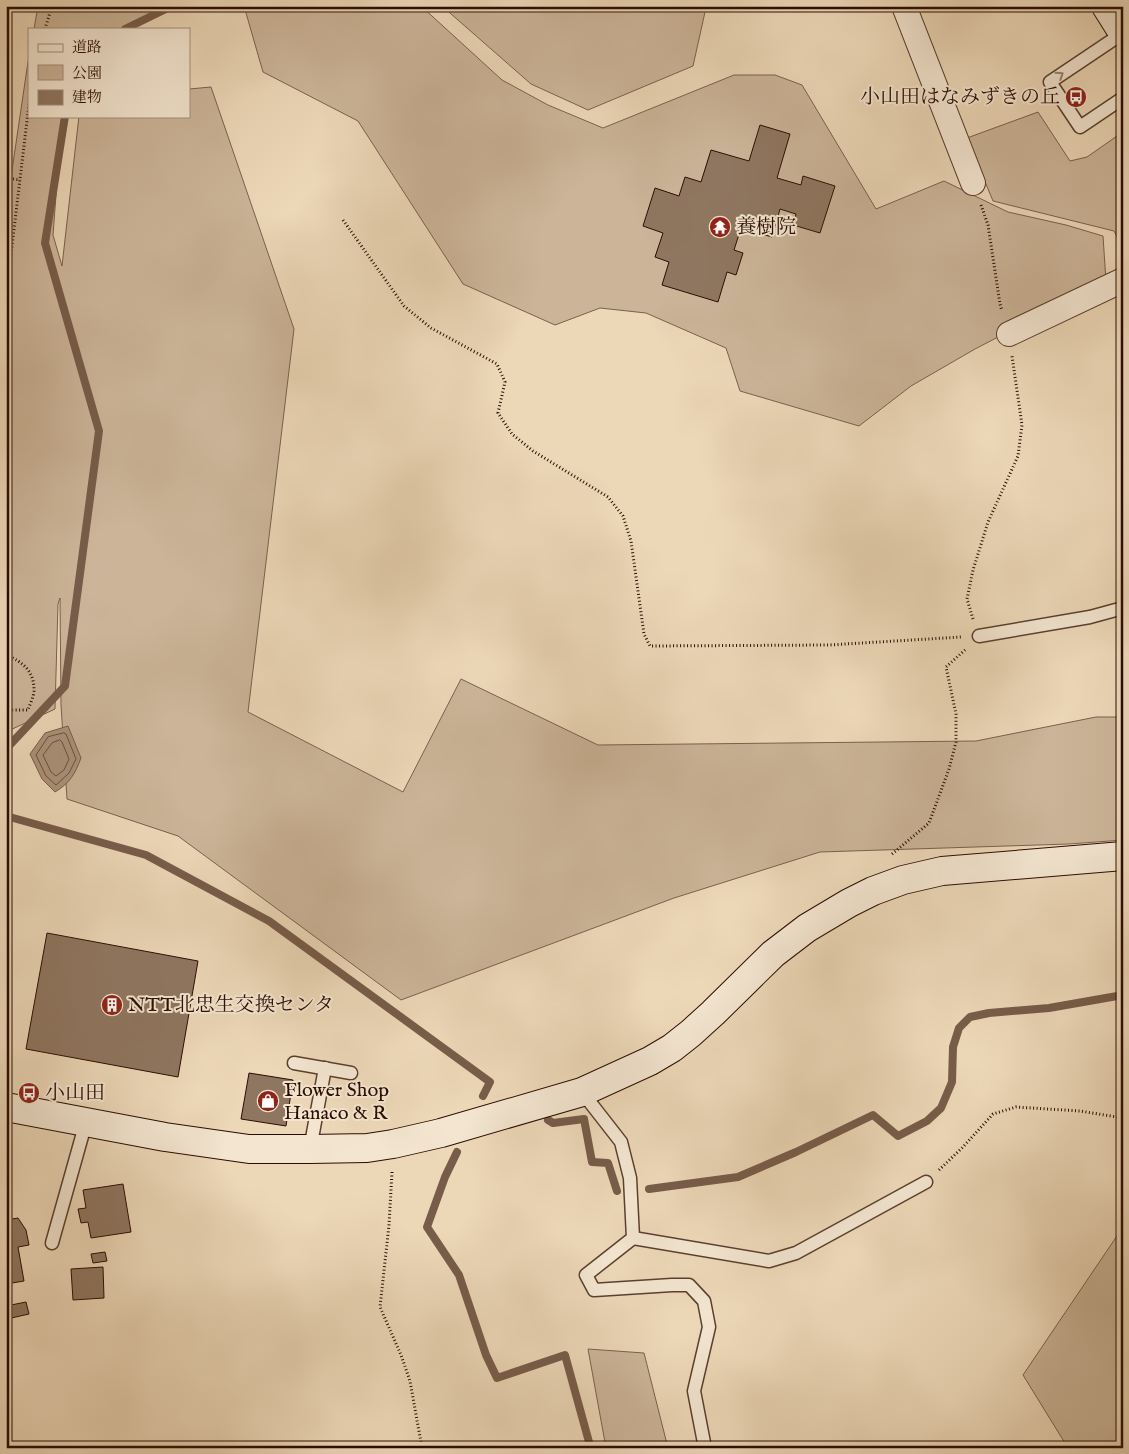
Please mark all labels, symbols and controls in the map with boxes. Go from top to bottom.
legend [28,28,190,118]
text: 道路 [72,38,102,57]
text: 公園 [72,64,102,83]
one-way arrow [1055,72,1064,81]
place label: 小山田はなみずきの丘 [860,85,1060,110]
bus stop icon: 小山田はなみずきの丘 [1064,85,1088,109]
text: 建物 [72,88,102,107]
temple icon: 養樹院 [708,215,732,239]
place label: 養樹院 [736,215,796,240]
building icon: NTT北忠生交換センタ [100,993,124,1017]
place label: NTT北忠生交換センタ [128,993,334,1018]
place label: Flower Shop Hanaco & R [284,1078,389,1126]
bus stop icon: 小山田 [17,1081,41,1105]
place label: 小山田 [45,1081,105,1106]
shop icon: Flower Shop Hanaco & R [256,1089,280,1113]

